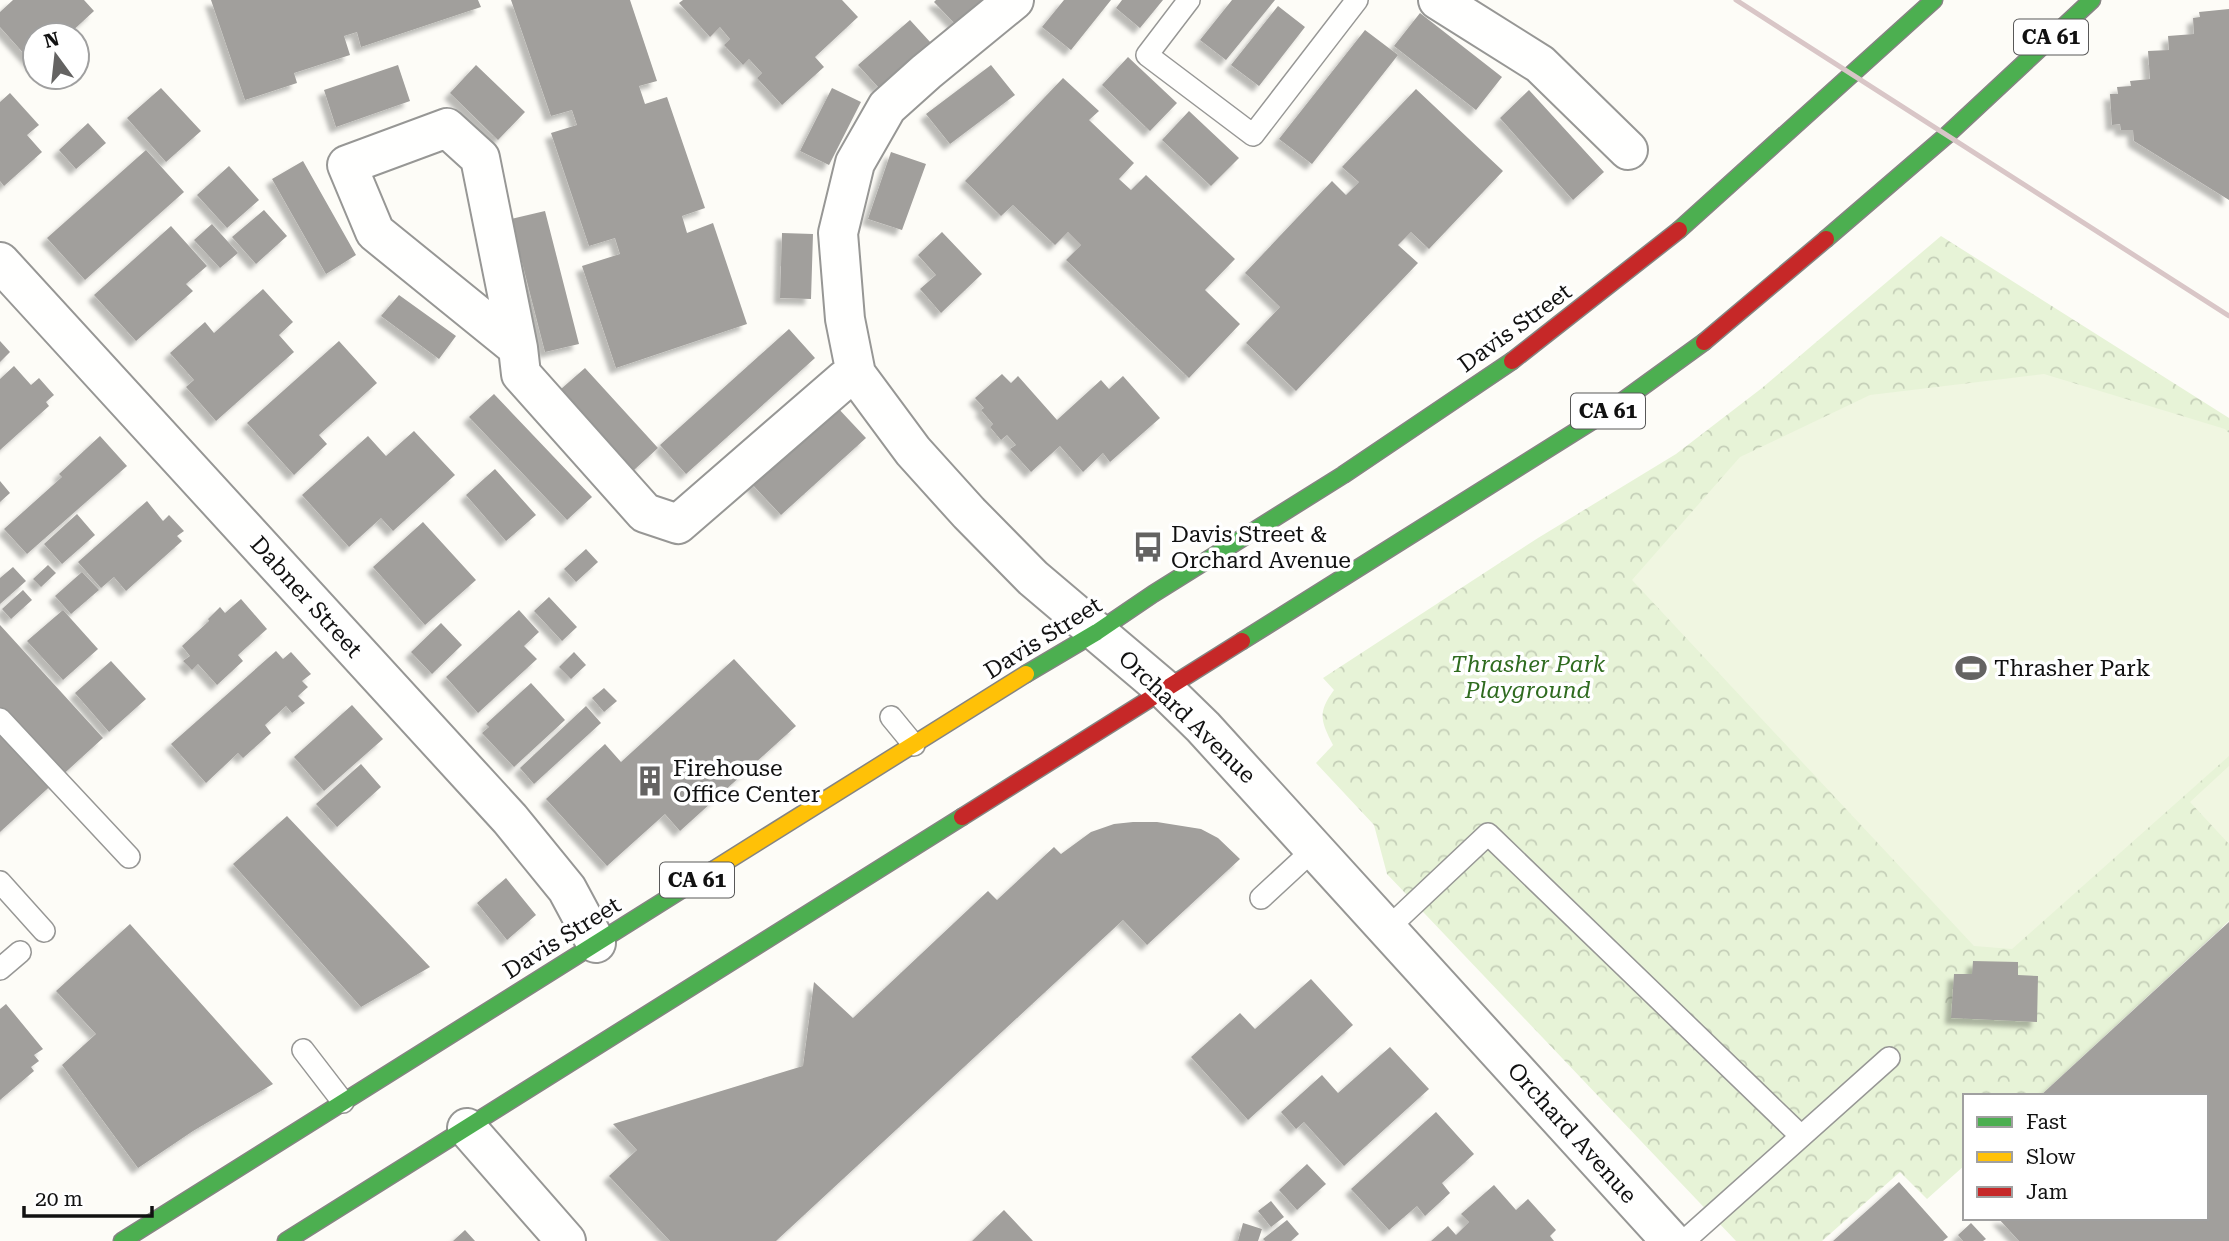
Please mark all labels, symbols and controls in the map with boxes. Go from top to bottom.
road number: CA 61 [2014,20,2088,54]
north arrow [21,21,91,91]
text: N [42,27,62,53]
street label: Davis Street [1453,278,1577,378]
road number: CA 61 [1571,394,1645,428]
place label: Davis Street & Orchard Avenue [1171,521,1351,574]
bus stop icon: Davis Street & Orchard Avenue [1131,530,1165,564]
street label: Dabner Street [245,531,368,663]
street label: Davis Street [979,591,1107,685]
street label: Orchard Avenue [1113,645,1261,789]
park label: Thrasher Park Playground [1451,651,1606,704]
sports icon: Thrasher Park [1954,651,1988,685]
place label: Thrasher Park [1994,655,2151,682]
place label: Firehouse Office Center [673,755,820,808]
building icon: Firehouse Office Center [633,764,667,798]
road number: CA 61 [660,862,734,898]
street label: Davis Street [498,891,626,985]
street label: Orchard Avenue [1502,1057,1642,1209]
legend [1963,1094,2208,1220]
text: Fast [2026,1110,2067,1134]
text: Slow [2026,1145,2076,1169]
scale bar [24,1174,152,1218]
text: Jam [2026,1180,2068,1204]
text: 20 m [35,1187,83,1211]

